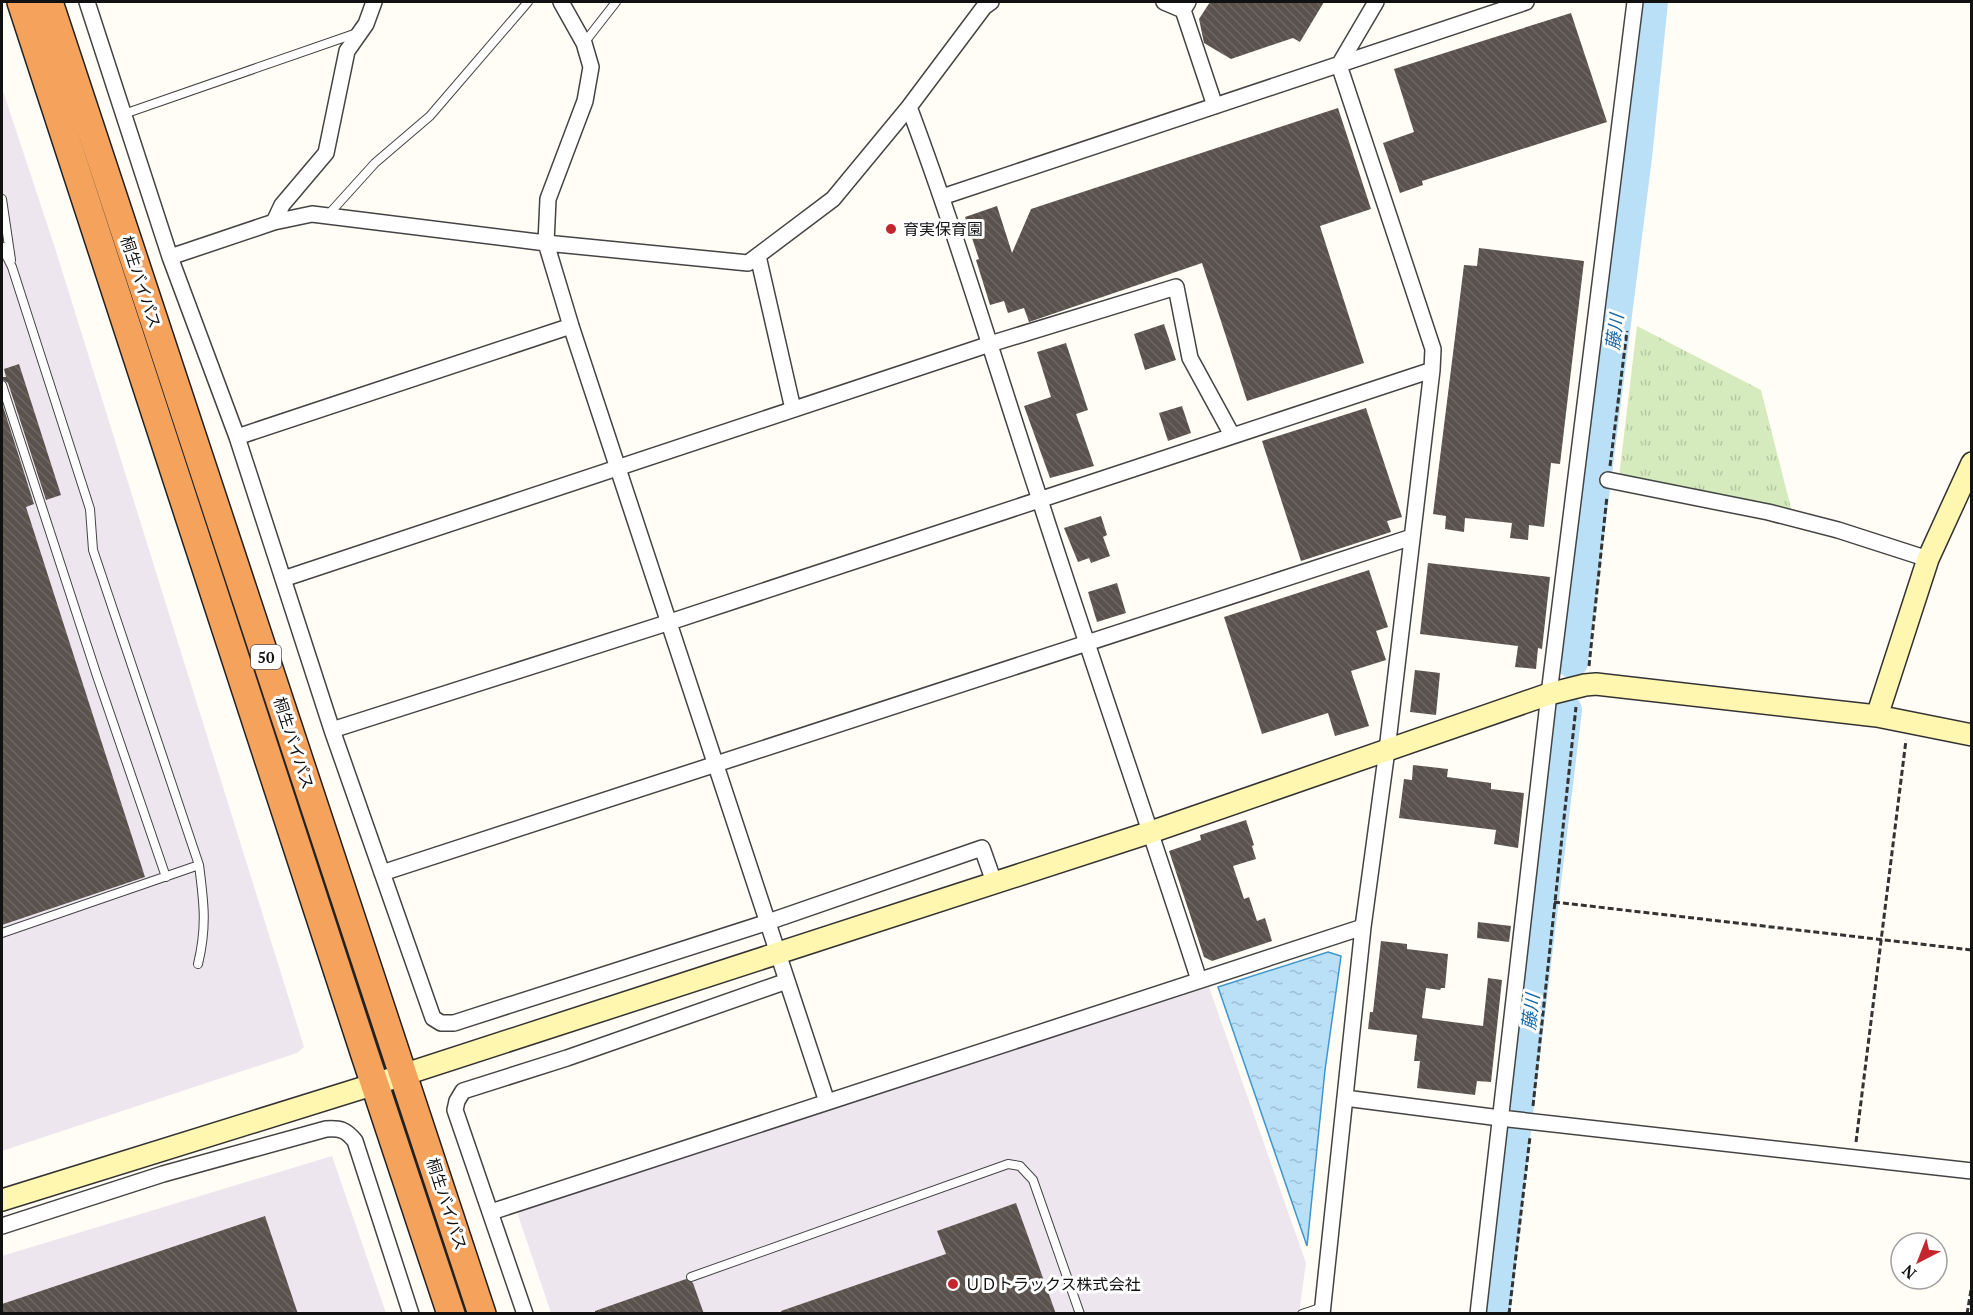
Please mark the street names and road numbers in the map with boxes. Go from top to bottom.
street label: 桐生バイパス [116,233,166,331]
road number: 50 [251,645,281,669]
street label: 桐生バイパス [269,694,319,792]
street label: 桐生バイパス [422,1155,472,1253]

